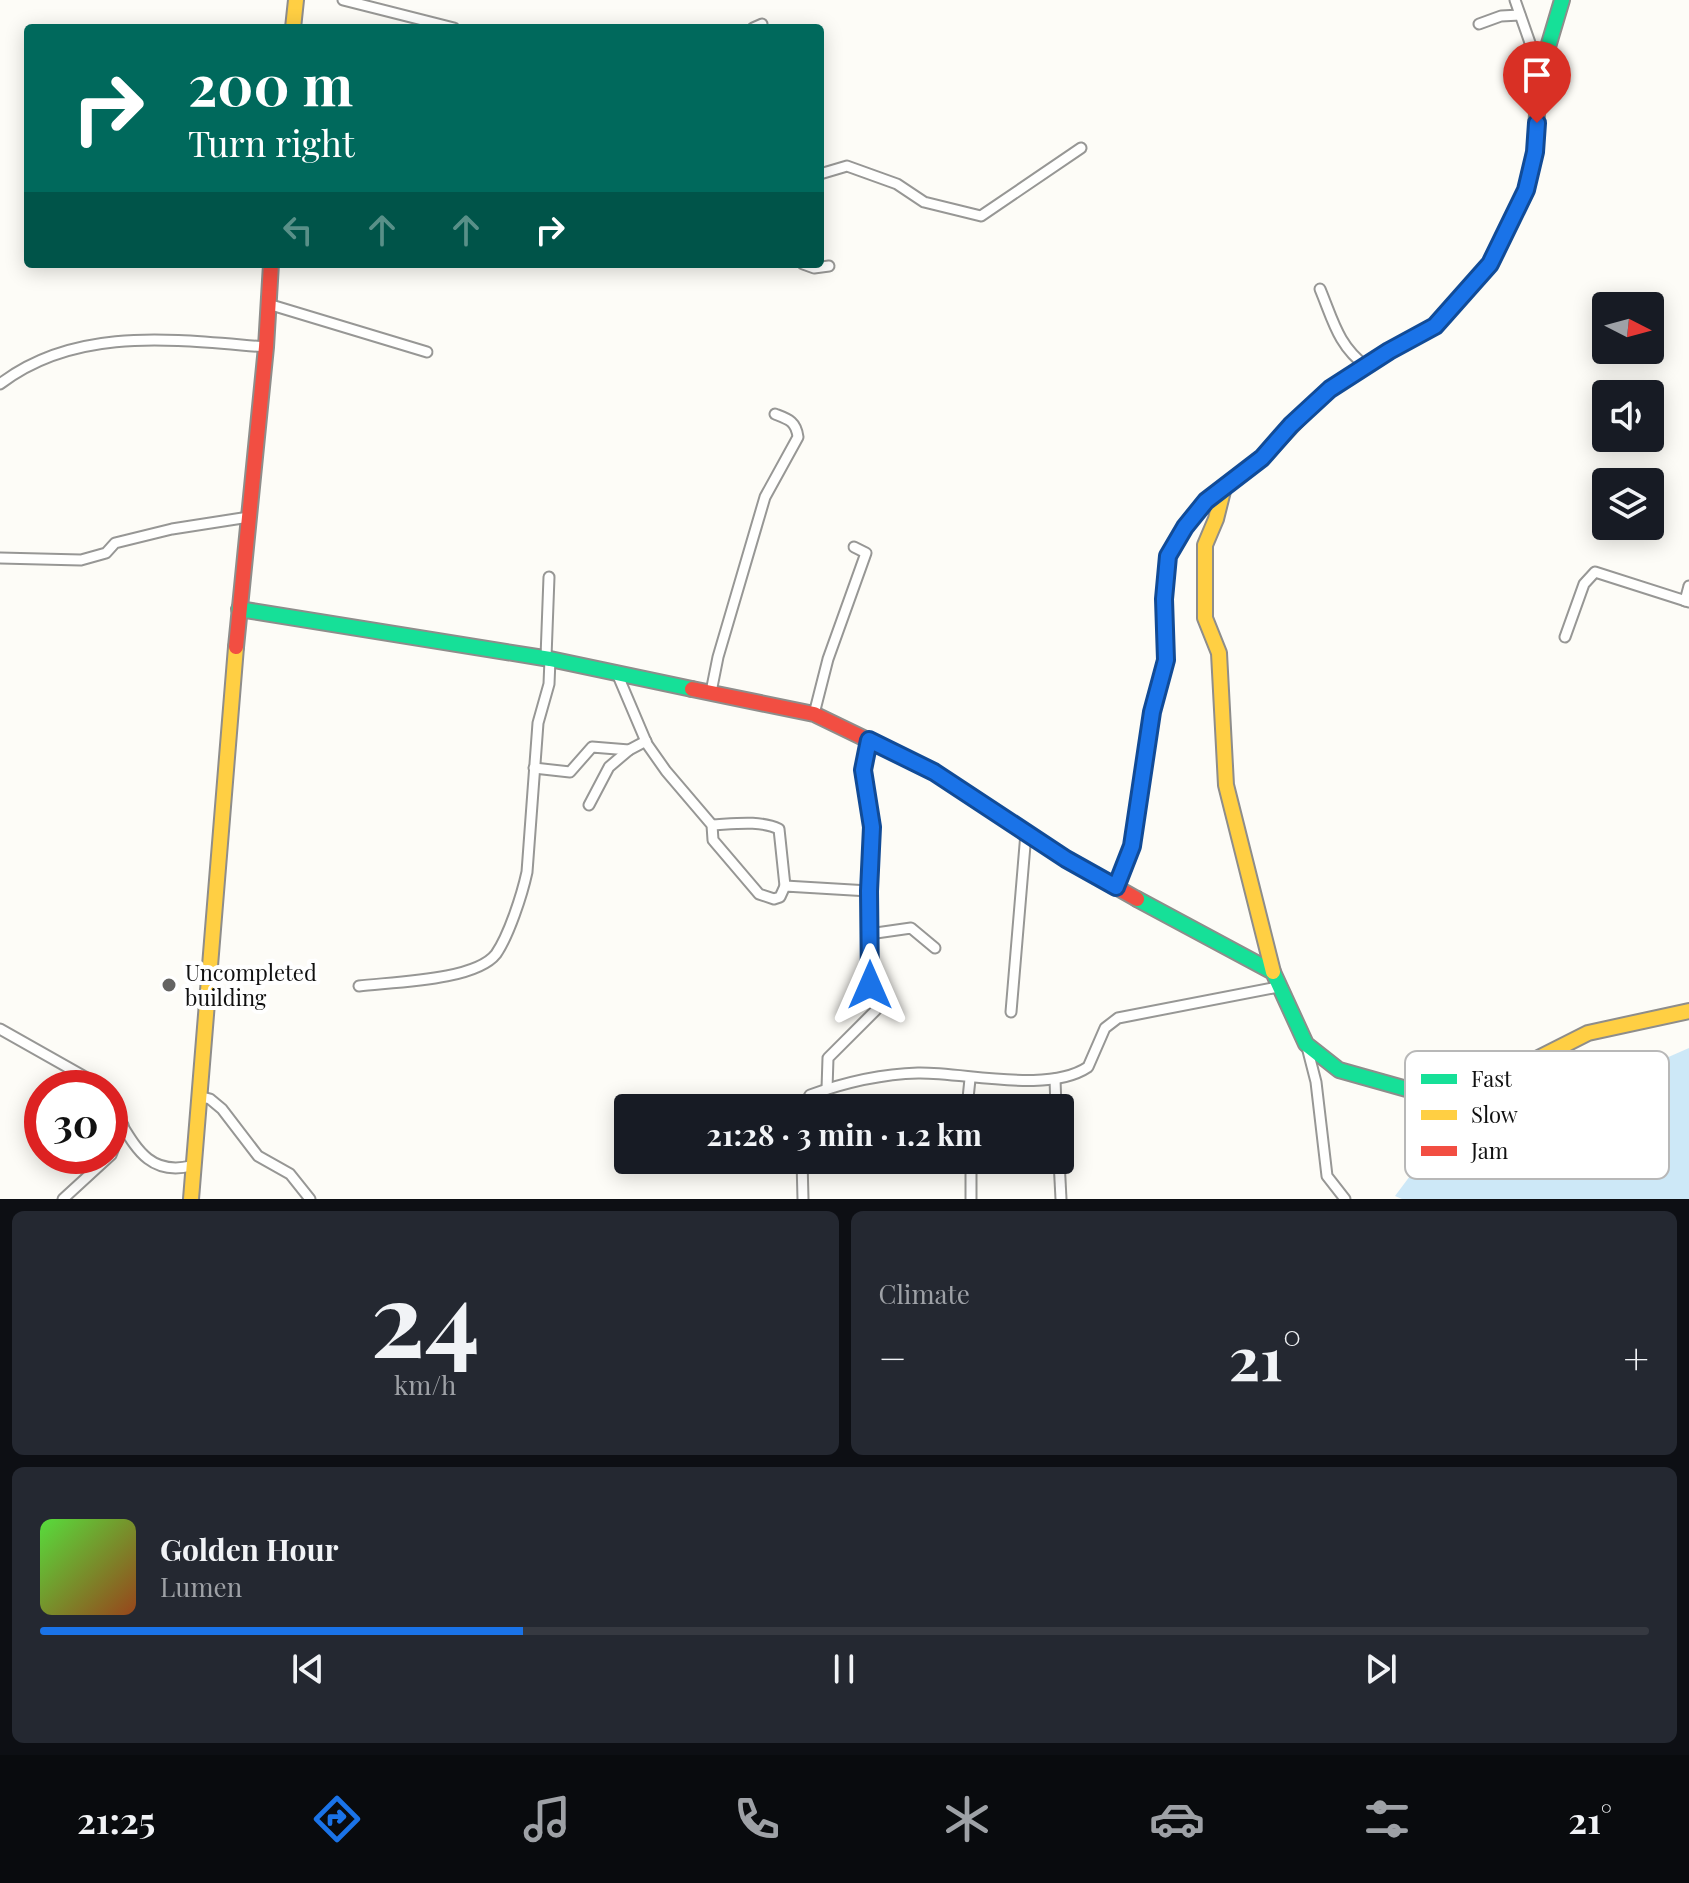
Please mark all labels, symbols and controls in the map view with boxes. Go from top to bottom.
pin [1503,41,1571,123]
text: 200 m [188,46,353,121]
icon: arrive [1515,53,1559,97]
icon: right [56,56,160,160]
text: Turn right [188,118,355,166]
icon: left [276,208,320,252]
icon: ahead [360,208,404,252]
icon: ahead [444,208,488,252]
icon: right [528,208,572,252]
north arrow [1592,292,1664,364]
map controls [1592,292,1664,540]
button: sound [1592,380,1664,452]
button: layers [1592,468,1664,540]
position arrow [828,943,912,1027]
place label: Uncompleted building [185,957,317,1012]
marker: Uncompleted building [160,976,178,994]
legend [1405,1051,1669,1179]
text: Fast [1471,1063,1513,1093]
speed limit sign: 30 [24,1070,128,1174]
text: Slow [1471,1099,1518,1129]
text: 21:28 · 3 min · 1.2 km [706,1114,982,1154]
text: Jam [1470,1135,1509,1165]
text: 24 [371,1245,480,1384]
text: Climate [879,1276,970,1311]
text: 21° [1229,1316,1301,1396]
text: − [879,1327,907,1386]
text: + [1623,1327,1649,1386]
text: km/h [394,1367,456,1402]
text: Golden Hour [160,1529,339,1569]
text: Lumen [160,1569,242,1604]
icon: previous [286,1647,330,1691]
icon: pause [822,1647,866,1691]
icon: next [1359,1647,1403,1691]
icon: directions [309,1791,365,1847]
icon: music [519,1791,575,1847]
icon: phone [729,1791,785,1847]
icon: climate [939,1791,995,1847]
icon: car [1149,1791,1205,1847]
icon: filters [1359,1791,1415,1847]
text: 21:25 [77,1795,155,1843]
text: 21° [1568,1795,1612,1843]

